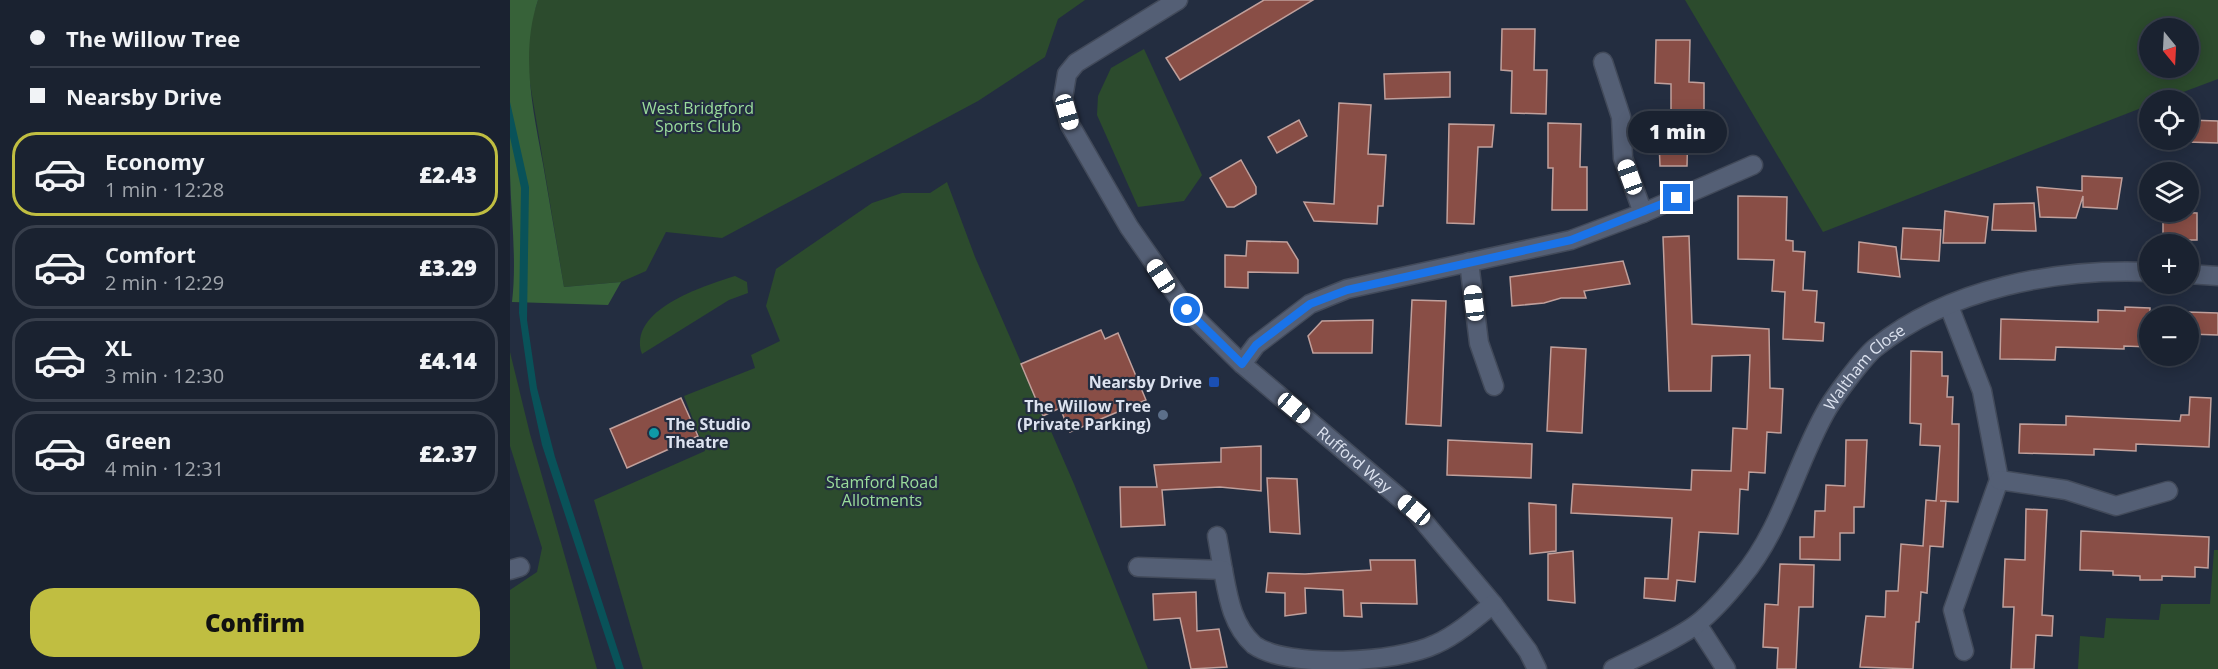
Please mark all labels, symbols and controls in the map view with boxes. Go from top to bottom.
north arrow [2139,18,2199,78]
map controls [2139,18,2199,366]
text: The Willow Tree [66,23,240,53]
text: Nearsby Drive [66,81,222,111]
button: locate [2139,90,2199,150]
car [1053,92,1081,132]
park label: West Bridgford Sports Club [642,97,754,137]
callout: 1 min [1628,111,1726,153]
text: 1 min [1649,118,1706,145]
text: Economy [105,146,204,176]
icon: car [33,147,87,201]
car [1615,157,1645,197]
text: £2.43 [419,159,477,189]
button: layers [2139,162,2199,222]
text: 1 min · 12:28 [105,176,224,203]
route end [1663,184,1690,211]
button: + [2139,234,2199,294]
text: Comfort [105,239,196,269]
icon: car [33,240,87,294]
text: £3.29 [419,252,477,282]
car [1144,256,1178,296]
text: 2 min · 12:29 [105,269,224,296]
car [1463,284,1485,322]
route start [1173,296,1200,323]
button: − [2139,306,2199,366]
street label: Waltham Close [1818,319,1909,415]
text: XL [105,332,132,362]
icon: car [33,333,87,387]
text: £4.14 [419,345,477,375]
text: 3 min · 12:30 [105,362,224,389]
place label: Nearsby Drive [1089,371,1202,393]
marker: Nearsby Drive [1207,375,1221,389]
car [1274,390,1314,426]
place label: The Willow Tree (Private Parking) [1017,395,1151,435]
marker: The Willow Tree (Private Parking) [1156,408,1170,422]
place label: The Studio Theatre [666,413,751,453]
street label: Rufford Way [1312,421,1397,498]
text: Green [105,425,171,455]
icon: car [33,426,87,480]
marker: The Studio Theatre [647,426,661,440]
text: £2.37 [419,438,477,468]
text: 4 min · 12:31 [105,455,224,482]
park label: Stamford Road Allotments [826,471,938,511]
car [1394,492,1434,528]
button: Confirm [30,588,480,657]

